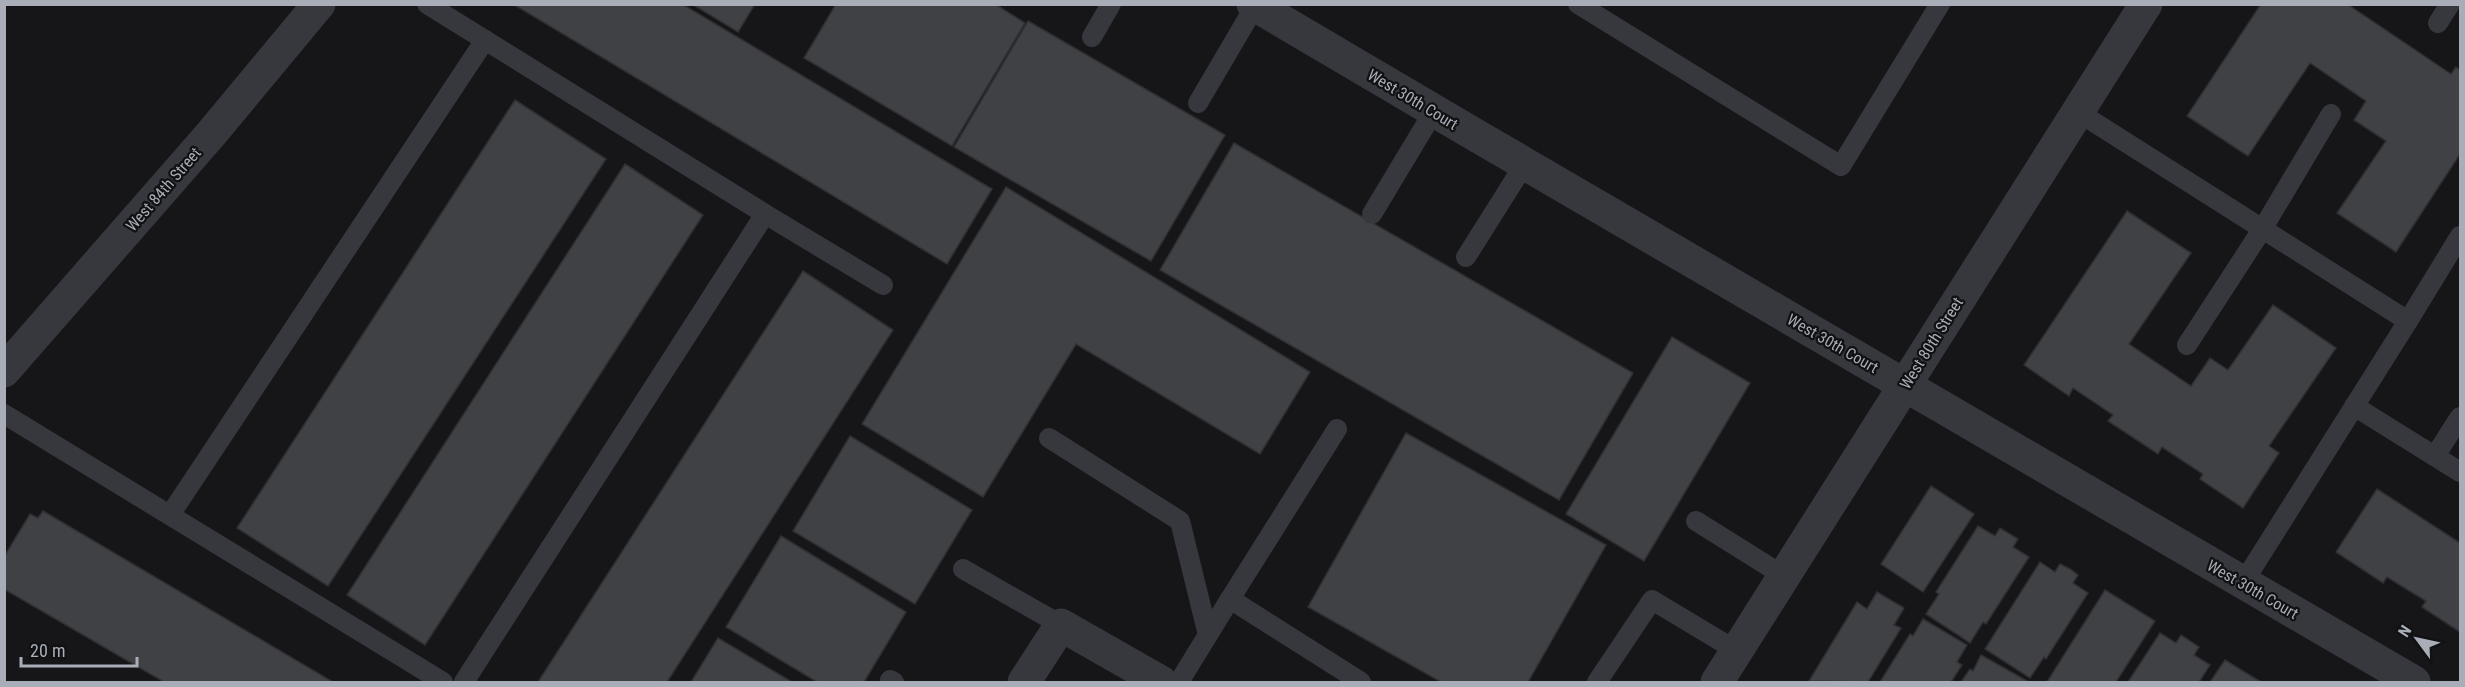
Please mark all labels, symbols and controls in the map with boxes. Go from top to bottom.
street label: West 30th Court [1364,65,1462,134]
street label: West 84th Street [122,143,205,235]
street label: West 80th Street [1896,294,1967,393]
street label: West 30th Court [1784,310,1882,377]
street label: West 30th Court [2204,556,2302,623]
north arrow [2387,609,2447,669]
text: N [2394,622,2415,640]
scale bar [21,630,136,668]
text: 20 m [30,640,65,661]

